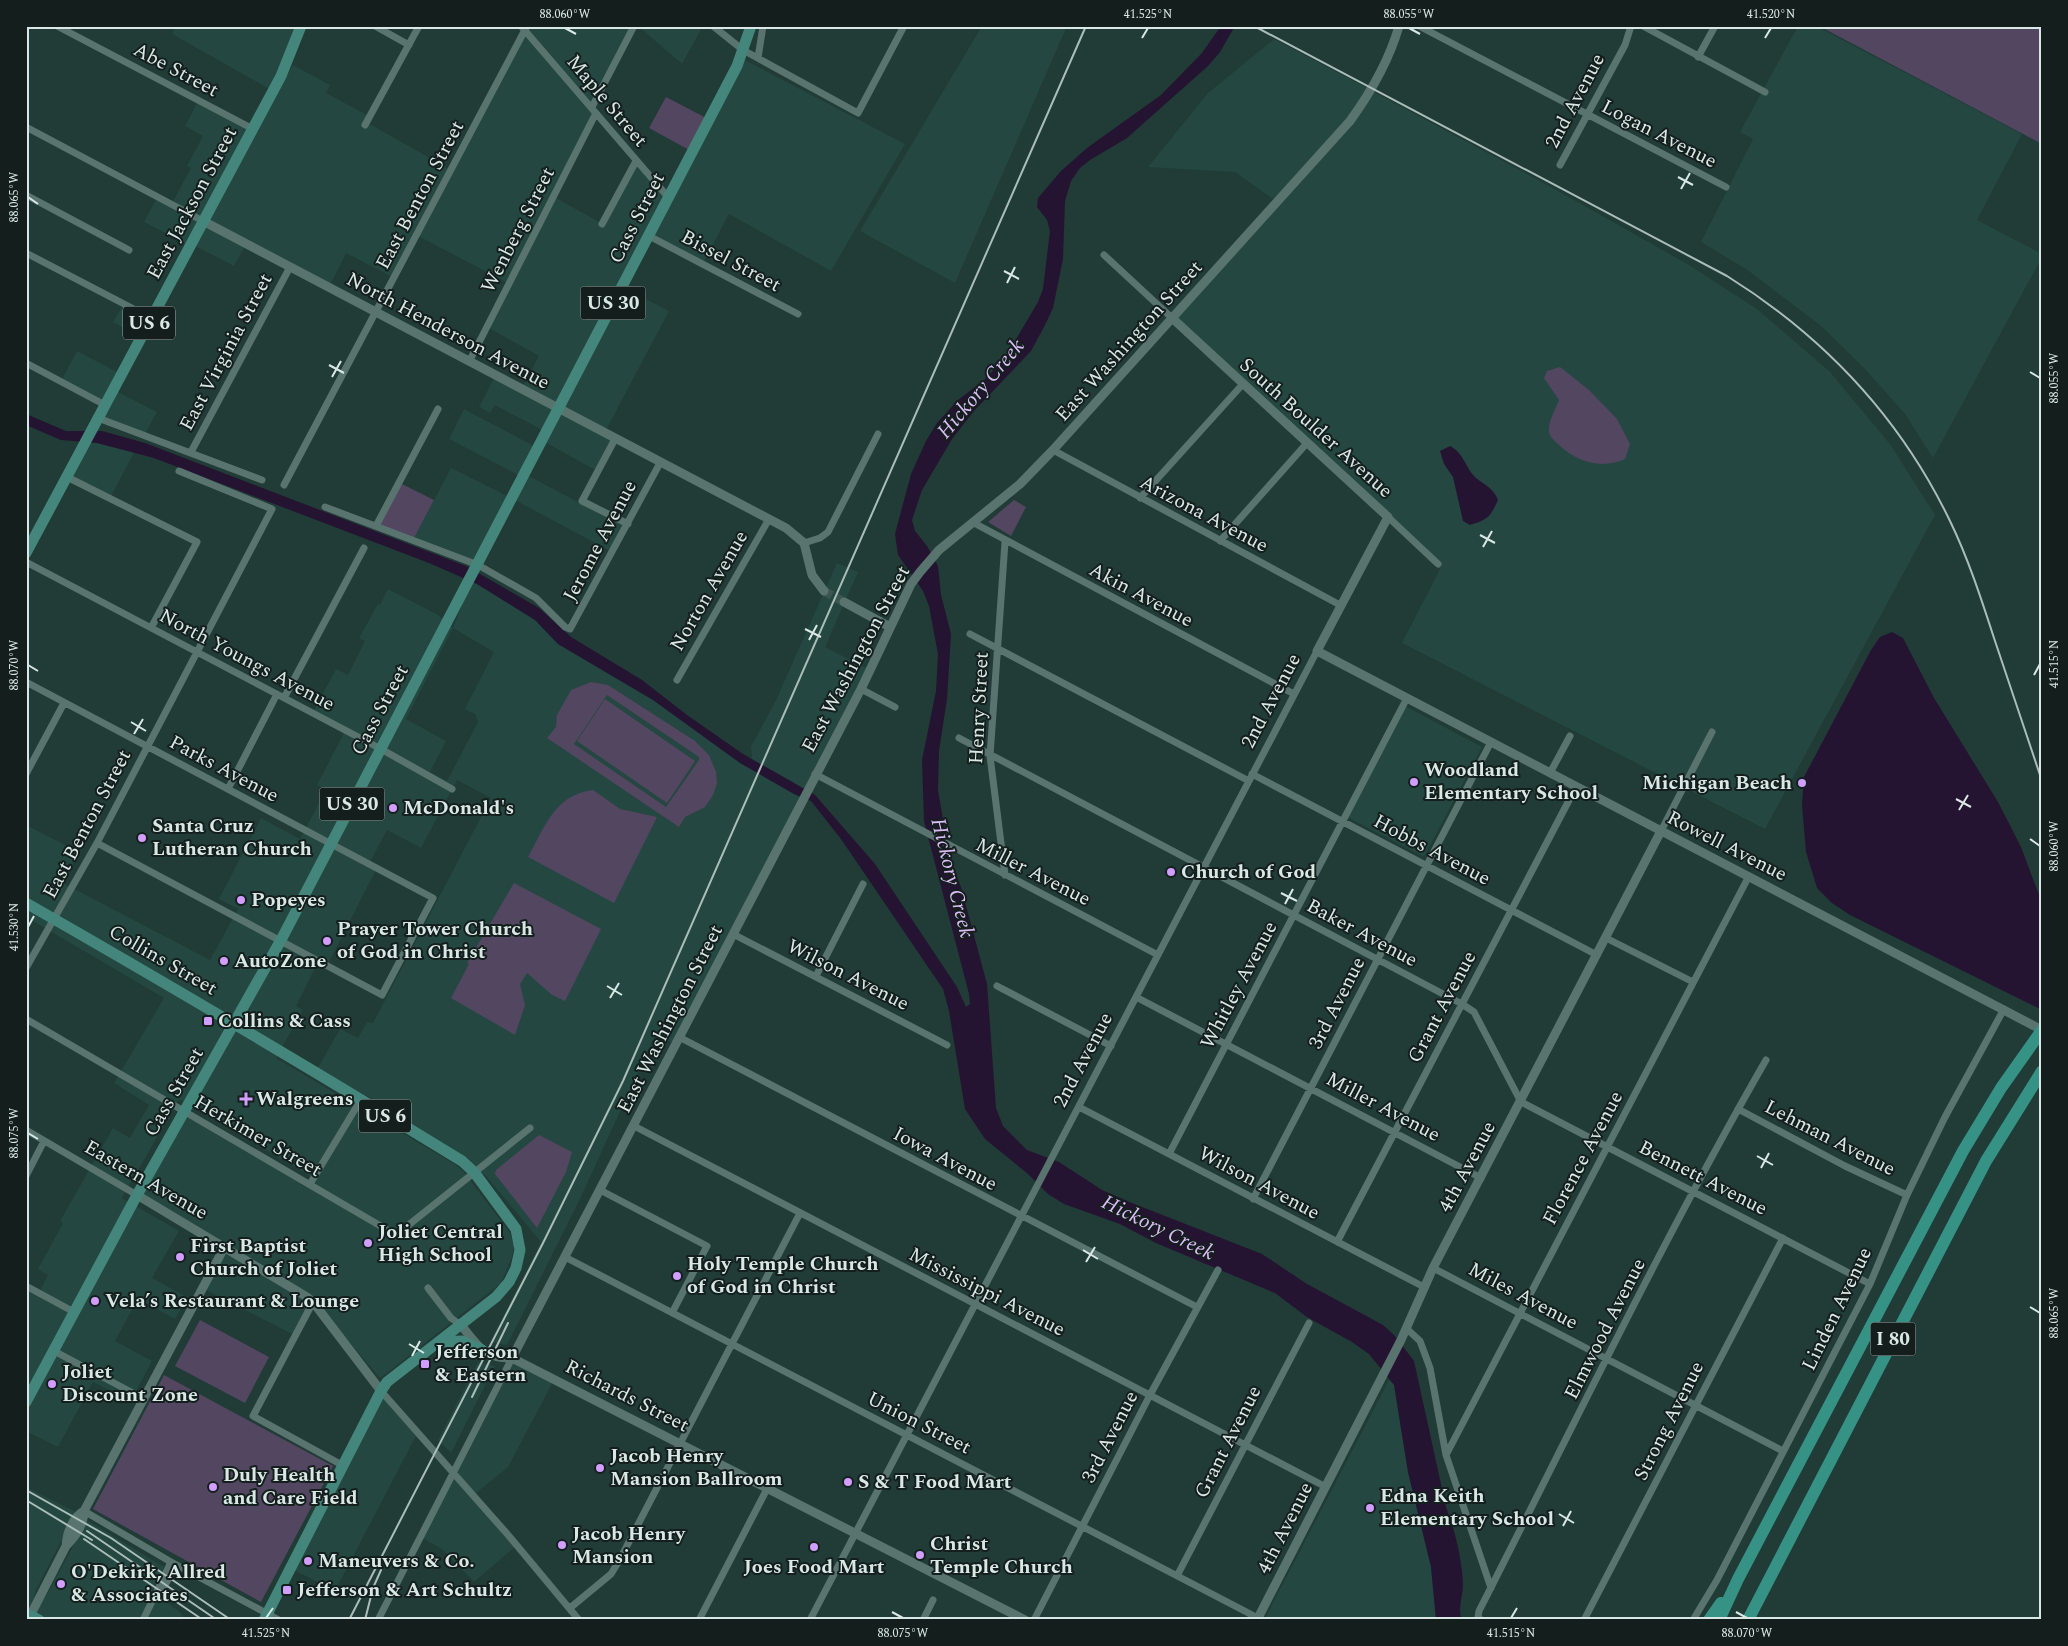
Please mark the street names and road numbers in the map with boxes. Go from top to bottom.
street label: Abe Street [128,35,224,105]
street label: Maple Street [559,48,655,154]
street label: 2nd Avenue [1537,48,1613,154]
street label: Logan Avenue [1596,92,1722,176]
street label: East Benton Street [368,115,472,275]
street label: East Jackson Street [139,121,245,285]
street label: Wenberg Street [473,162,563,298]
street label: Cass Street [601,167,673,269]
street label: Bissel Street [676,222,786,300]
street label: East Washington Street [1048,254,1210,428]
street label: North Henderson Avenue [341,265,555,397]
street label: East Virginia Street [172,268,280,436]
road number: US 30 [580,286,646,320]
road number: US 6 [123,306,175,339]
street label: South Boulder Avenue [1232,351,1400,505]
street label: Arizona Avenue [1134,467,1274,561]
street label: Jerome Avenue [555,475,645,607]
street label: Norton Avenue [662,525,756,657]
street label: Akin Avenue [1083,555,1199,635]
street label: East Washington Street [794,560,918,758]
street label: North Youngs Avenue [154,601,340,719]
street label: 2nd Avenue [1233,648,1309,754]
street label: Henry Street [961,651,997,765]
street label: Cass Street [344,659,416,761]
street label: Parks Avenue [164,727,284,811]
street label: East Benton Street [35,744,139,904]
road number: US 30 [320,788,384,821]
street label: Rowell Avenue [1662,803,1792,889]
street label: Hobbs Avenue [1368,807,1496,893]
street label: Miller Avenue [970,830,1096,914]
street label: Baker Avenue [1301,891,1423,975]
street label: Whitley Avenue [1193,916,1285,1054]
street label: Collins Street [103,917,223,1003]
street label: East Washington Street [609,919,731,1119]
street label: Wilson Avenue [782,931,914,1019]
street label: Grant Avenue [1400,946,1484,1068]
street label: 3rd Avenue [1301,952,1373,1054]
street label: 2nd Avenue [1045,1007,1121,1113]
street label: Cass Street [136,1042,212,1142]
street label: Miller Avenue [1320,1064,1446,1150]
street label: Florence Avenue [1535,1086,1631,1230]
street label: Herkimer Street [189,1087,327,1185]
street label: Lehman Avenue [1759,1092,1901,1184]
road number: US 6 [359,1100,411,1132]
street label: 4th Avenue [1430,1116,1504,1218]
street label: Iowa Avenue [887,1119,1003,1199]
street label: Eastern Avenue [78,1132,214,1228]
street label: Bennett Avenue [1633,1133,1773,1223]
street label: Wilson Avenue [1193,1138,1325,1228]
street label: Mississippi Avenue [904,1240,1070,1344]
street label: Linden Avenue [1794,1242,1880,1376]
street label: Elmwood Avenue [1556,1253,1654,1405]
street label: Miles Avenue [1463,1254,1583,1338]
road number: I 80 [1870,1322,1916,1356]
street label: Richards Street [560,1352,694,1440]
street label: Strong Avenue [1626,1356,1712,1486]
street label: Grant Avenue [1187,1380,1269,1504]
street label: Union Street [862,1384,976,1462]
street label: 3rd Avenue [1074,1386,1146,1488]
street label: 4th Avenue [1249,1477,1321,1579]

